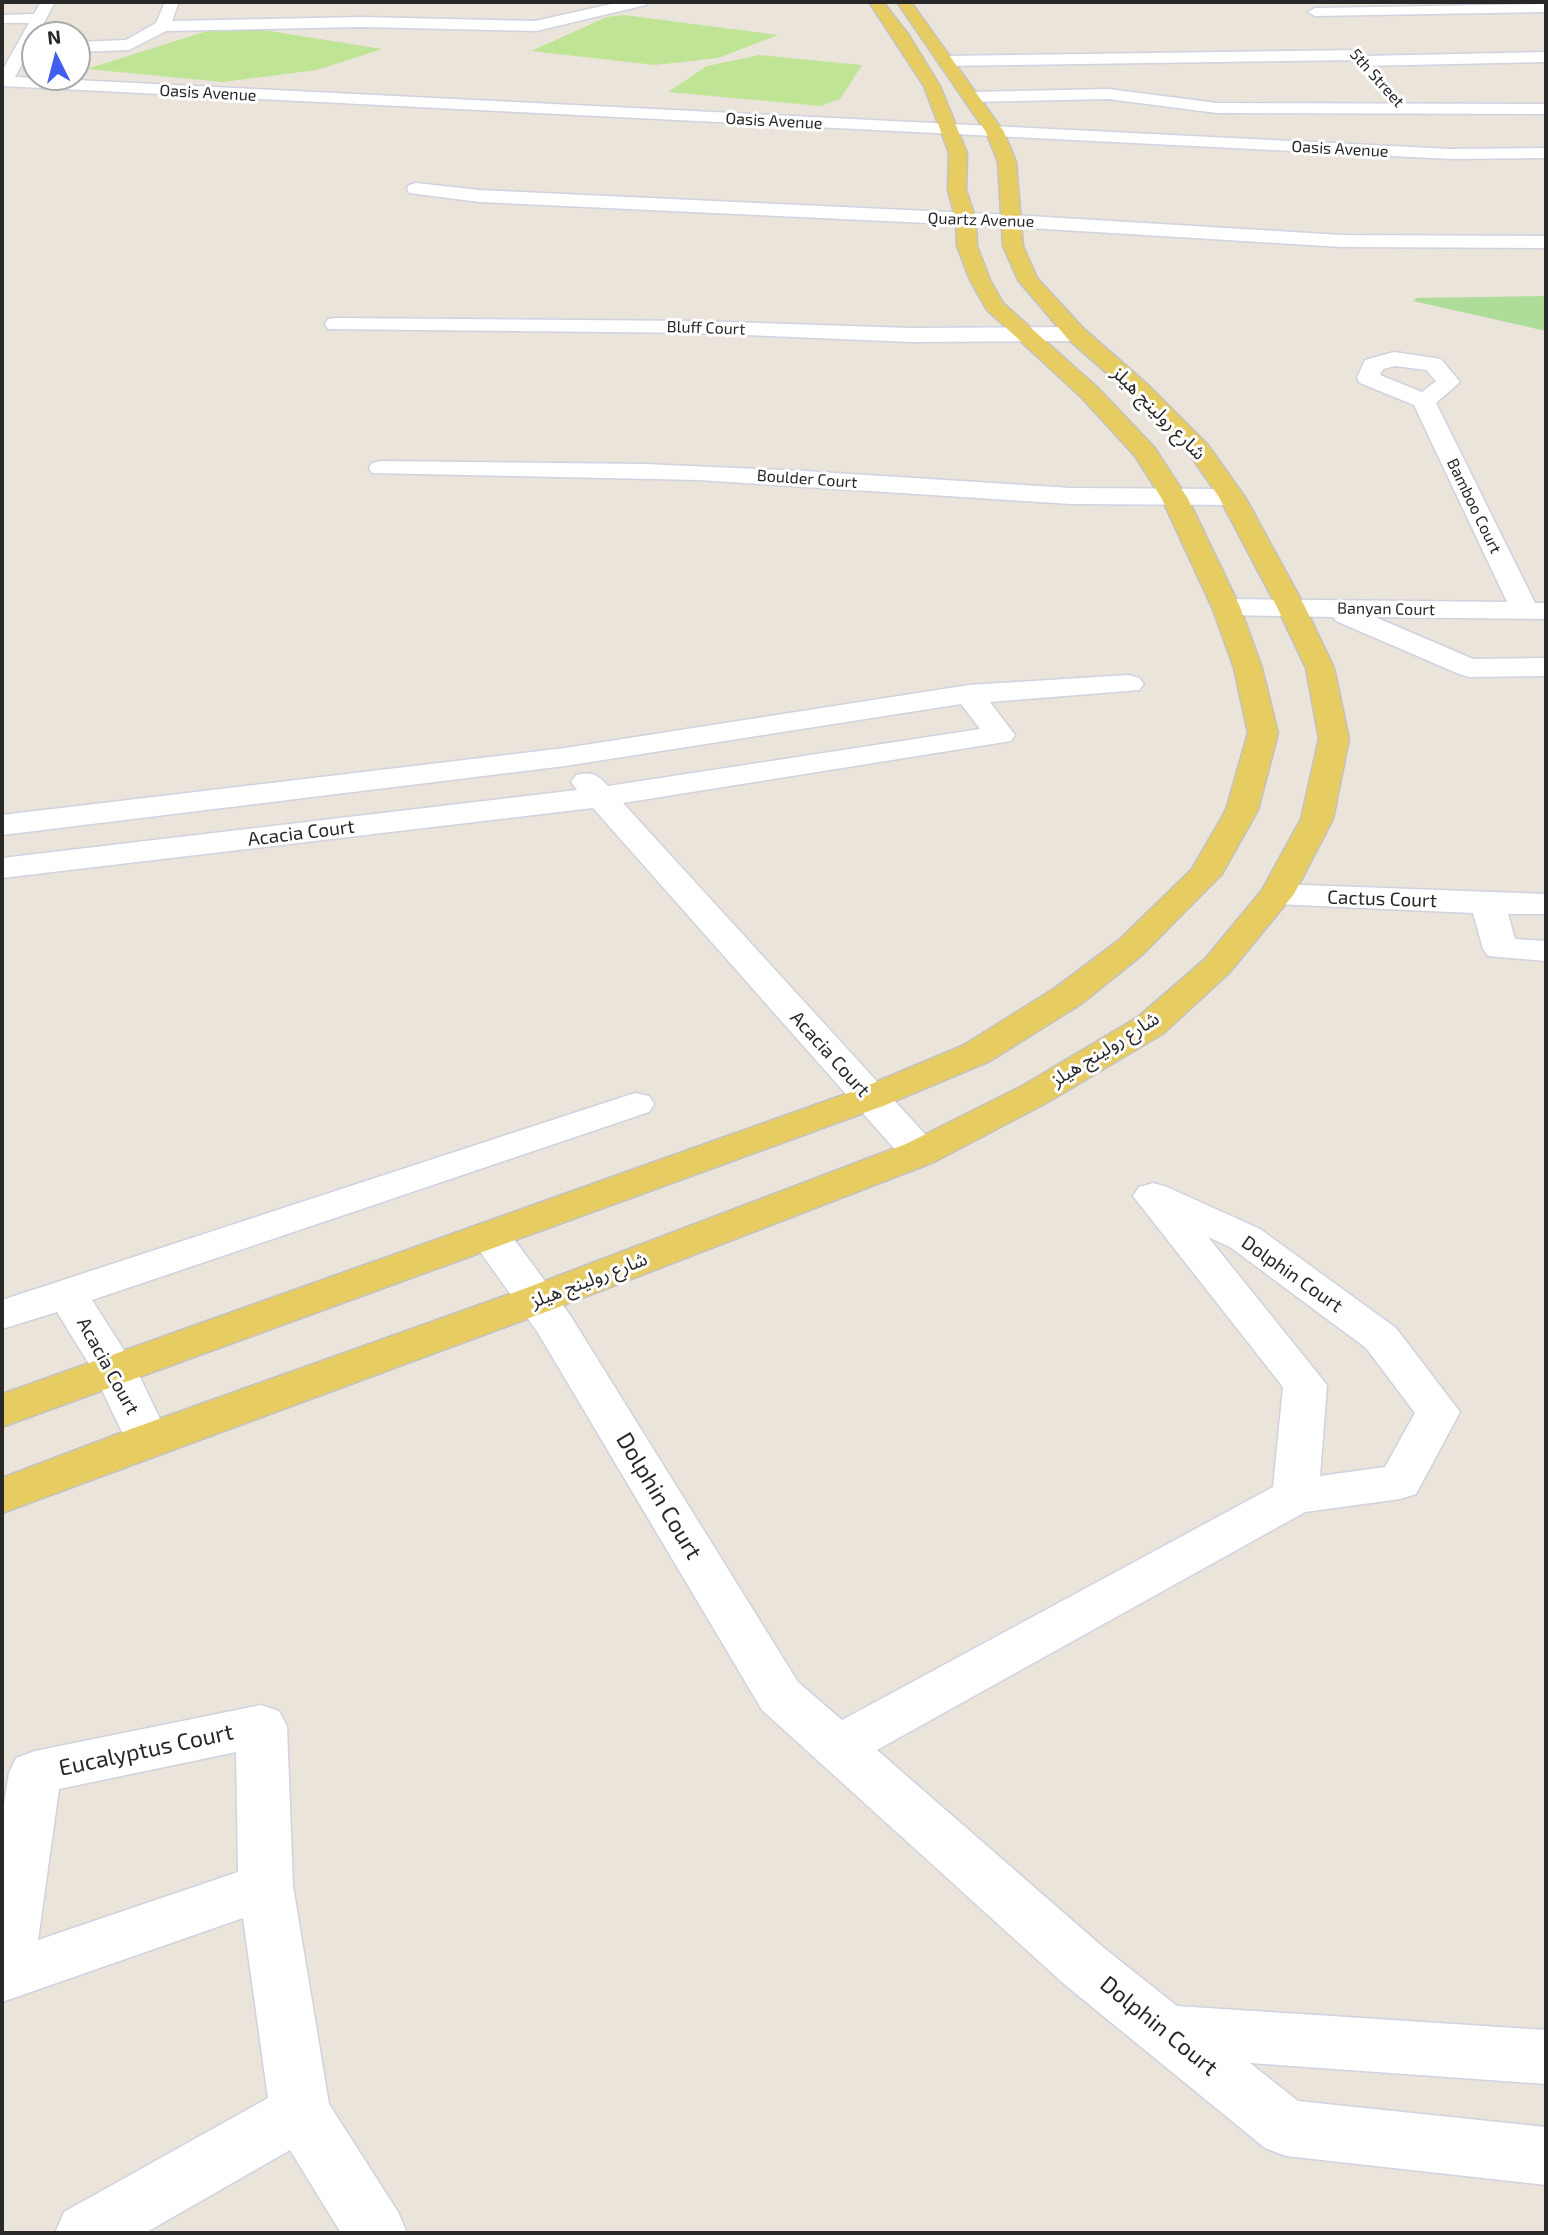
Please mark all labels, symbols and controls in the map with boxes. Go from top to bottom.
north arrow [21,21,91,91]
text: N [46,24,62,49]
street label: 5th Street [1346,45,1408,111]
street label: Oasis Avenue [159,81,257,105]
street label: Oasis Avenue [725,109,823,133]
street label: Oasis Avenue [1291,137,1389,161]
street label: Quartz Avenue [927,209,1035,231]
street label: Bluff Court [666,317,746,339]
street label: شارع رولينج هيلز [1107,361,1211,465]
street label: Bamboo Court [1443,455,1505,557]
street label: Boulder Court [756,466,858,492]
street label: Banyan Court [1337,599,1435,619]
street label: Acacia Court [246,815,356,851]
street label: Cactus Court [1327,886,1437,912]
street label: Acacia Court [786,1006,874,1102]
street label: شارع رولينج هيلز [1047,1007,1163,1091]
street label: Dolphin Court [1237,1231,1347,1317]
street label: شارع رولينج هيلز [527,1247,651,1313]
street label: Acacia Court [72,1313,144,1419]
street label: Dolphin Court [610,1427,708,1565]
street label: Eucalyptus Court [56,1718,236,1782]
street label: Dolphin Court [1095,1970,1223,2082]

